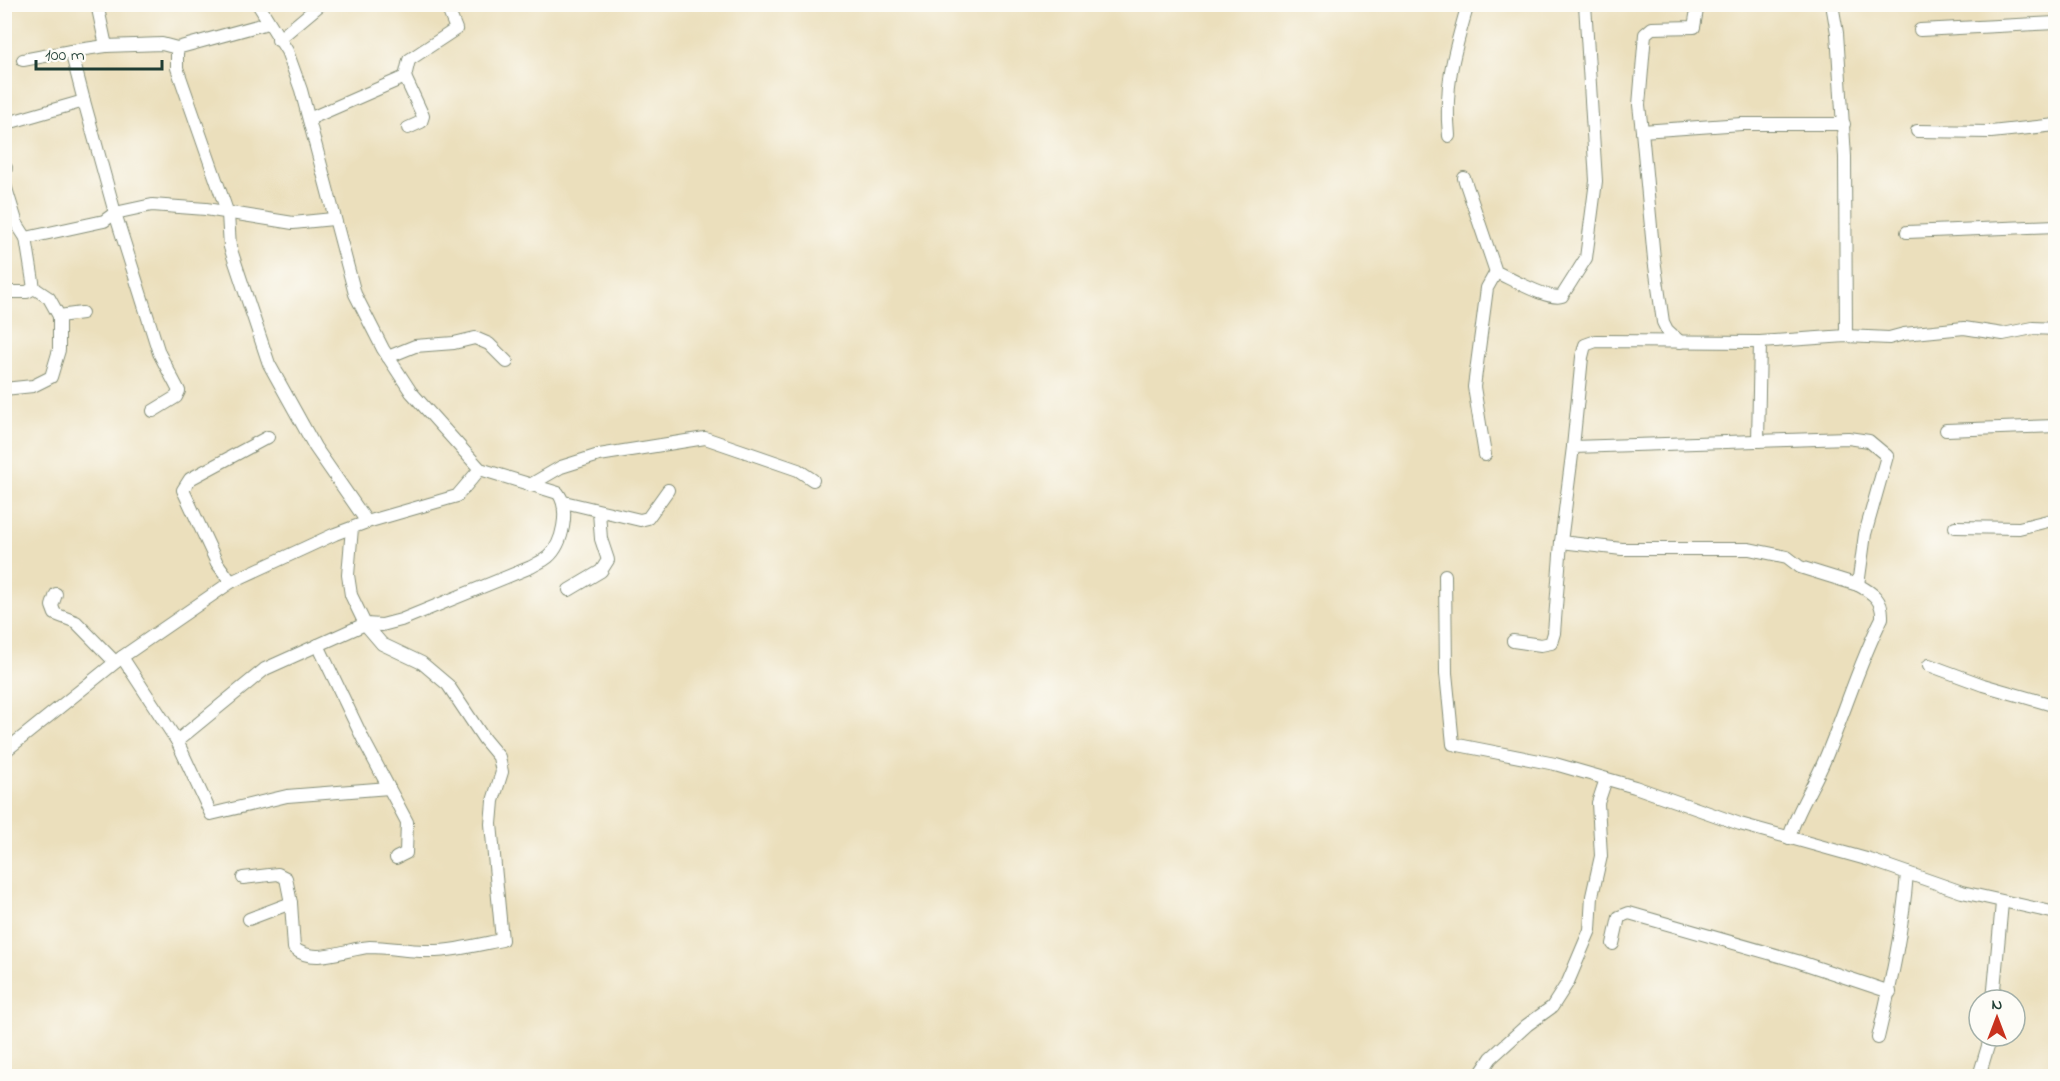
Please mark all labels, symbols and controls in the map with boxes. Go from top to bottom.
scale bar [36,33,162,71]
text: 100 m [45,43,85,69]
north arrow [1967,988,2027,1048]
text: N [1992,993,2003,1017]

